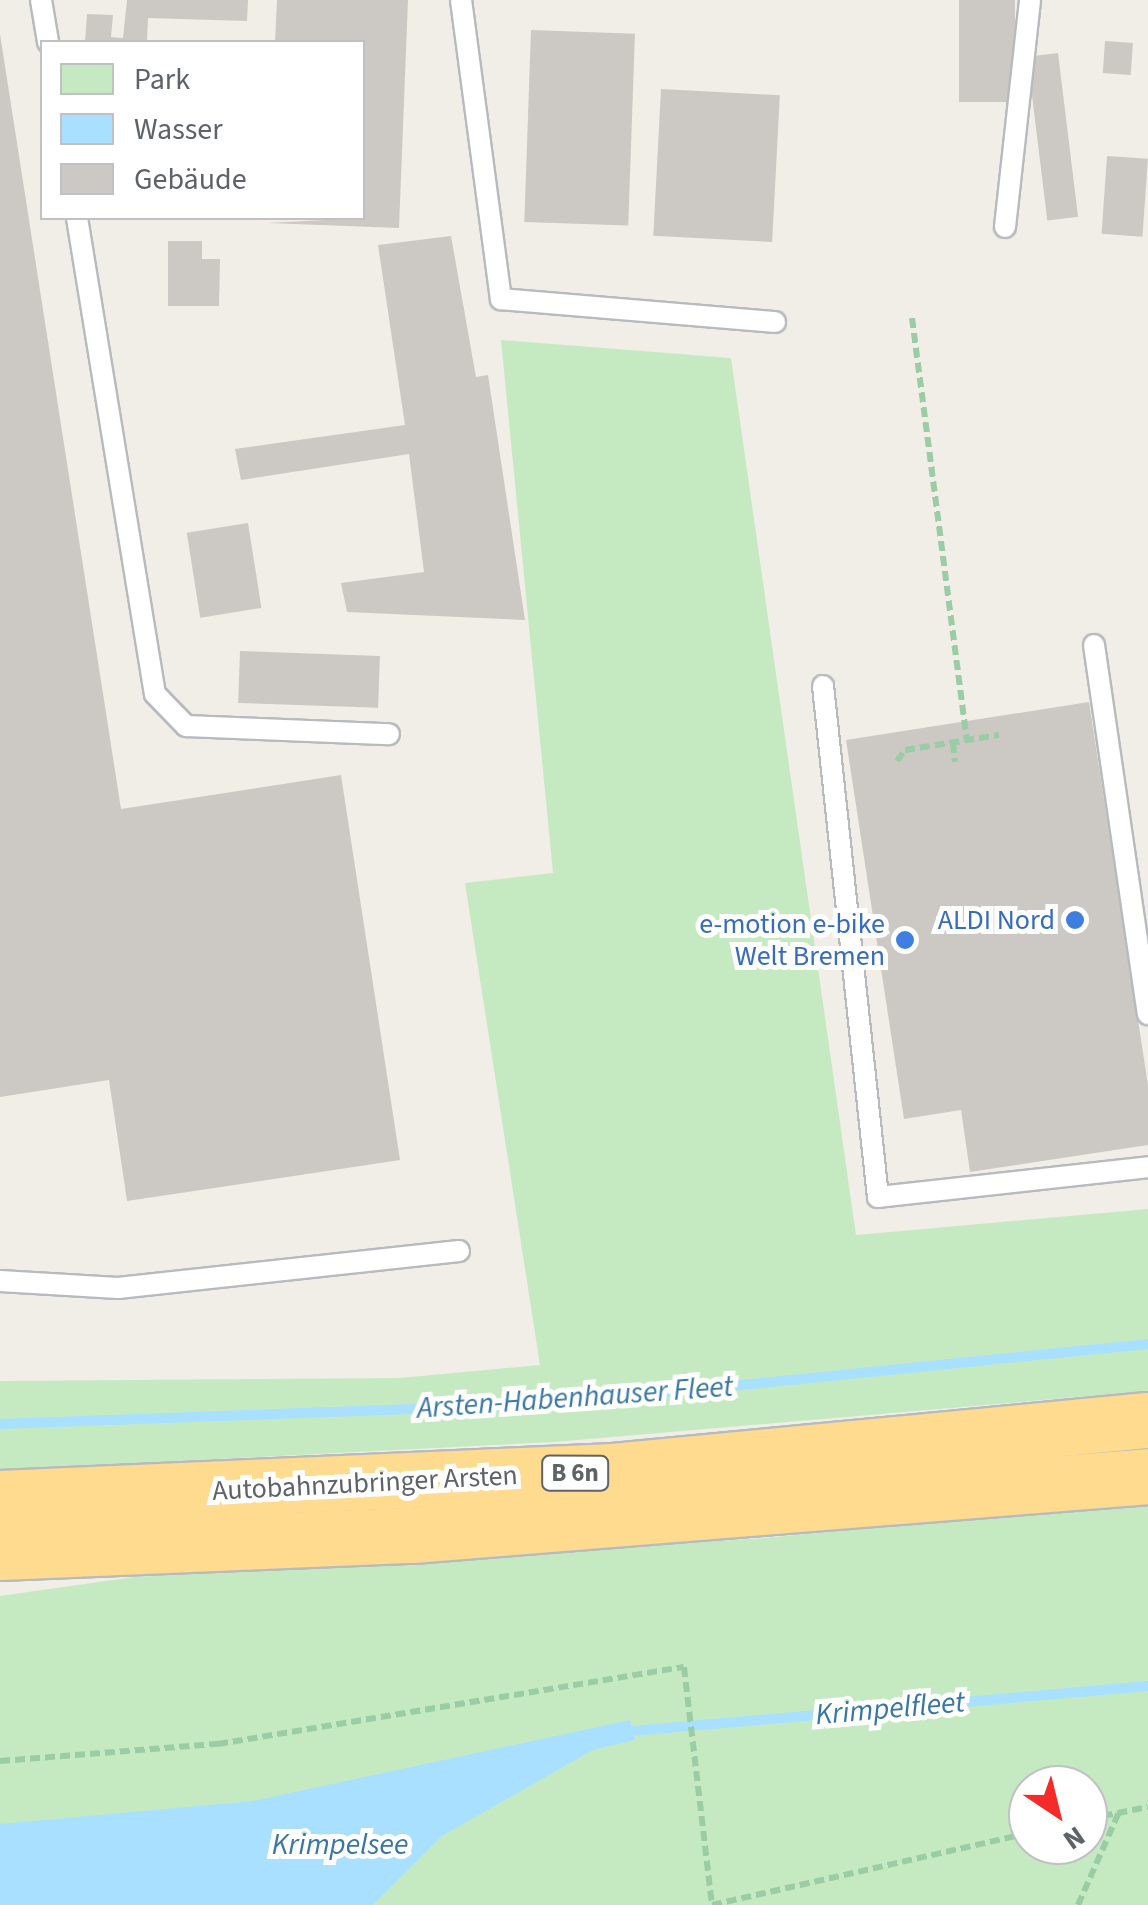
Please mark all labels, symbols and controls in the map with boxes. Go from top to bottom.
legend [40,40,365,220]
text: Park [134,58,190,101]
text: Wasser [134,108,223,151]
text: Gebäude [134,158,247,201]
place label: ALDI Nord [938,903,1055,937]
place label: e-motion e-bike Welt Bremen [699,907,885,973]
marker: ALDI Nord [1064,909,1086,931]
marker: e-motion e-bike Welt Bremen [894,929,916,951]
water label: Arsten-Habenhauser Fleet [416,1369,734,1427]
road number: B 6n [540,1453,610,1493]
street label: Autobahnzubringer Arsten [211,1458,519,1508]
water label: Krimpelfleet [814,1685,966,1733]
north arrow [1008,1765,1108,1865]
text: N [1055,1816,1093,1860]
water label: Krimpelsee [272,1827,408,1863]

